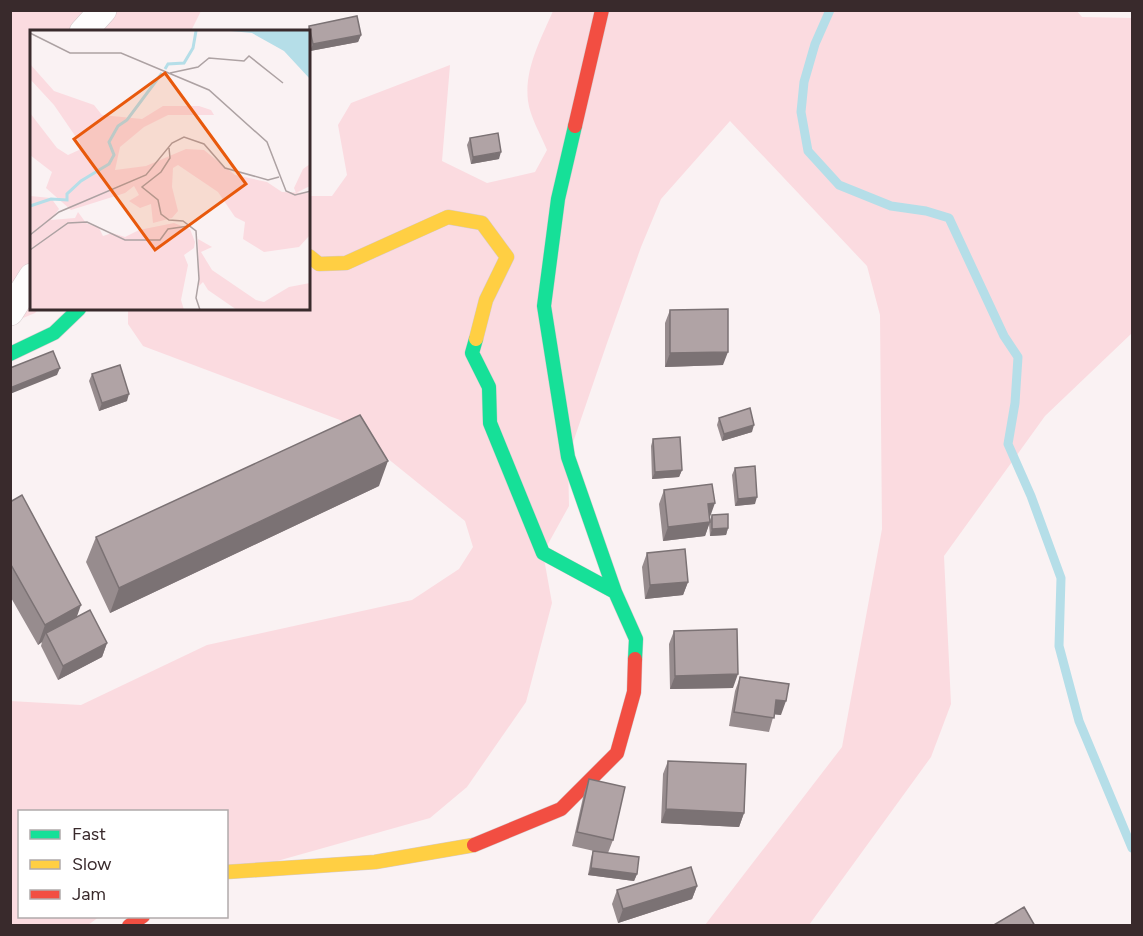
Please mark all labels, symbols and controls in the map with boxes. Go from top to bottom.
inset map [30,30,310,310]
legend [18,810,228,918]
text: Fast [72,823,106,845]
text: Slow [72,853,111,875]
text: Jam [72,883,106,905]

